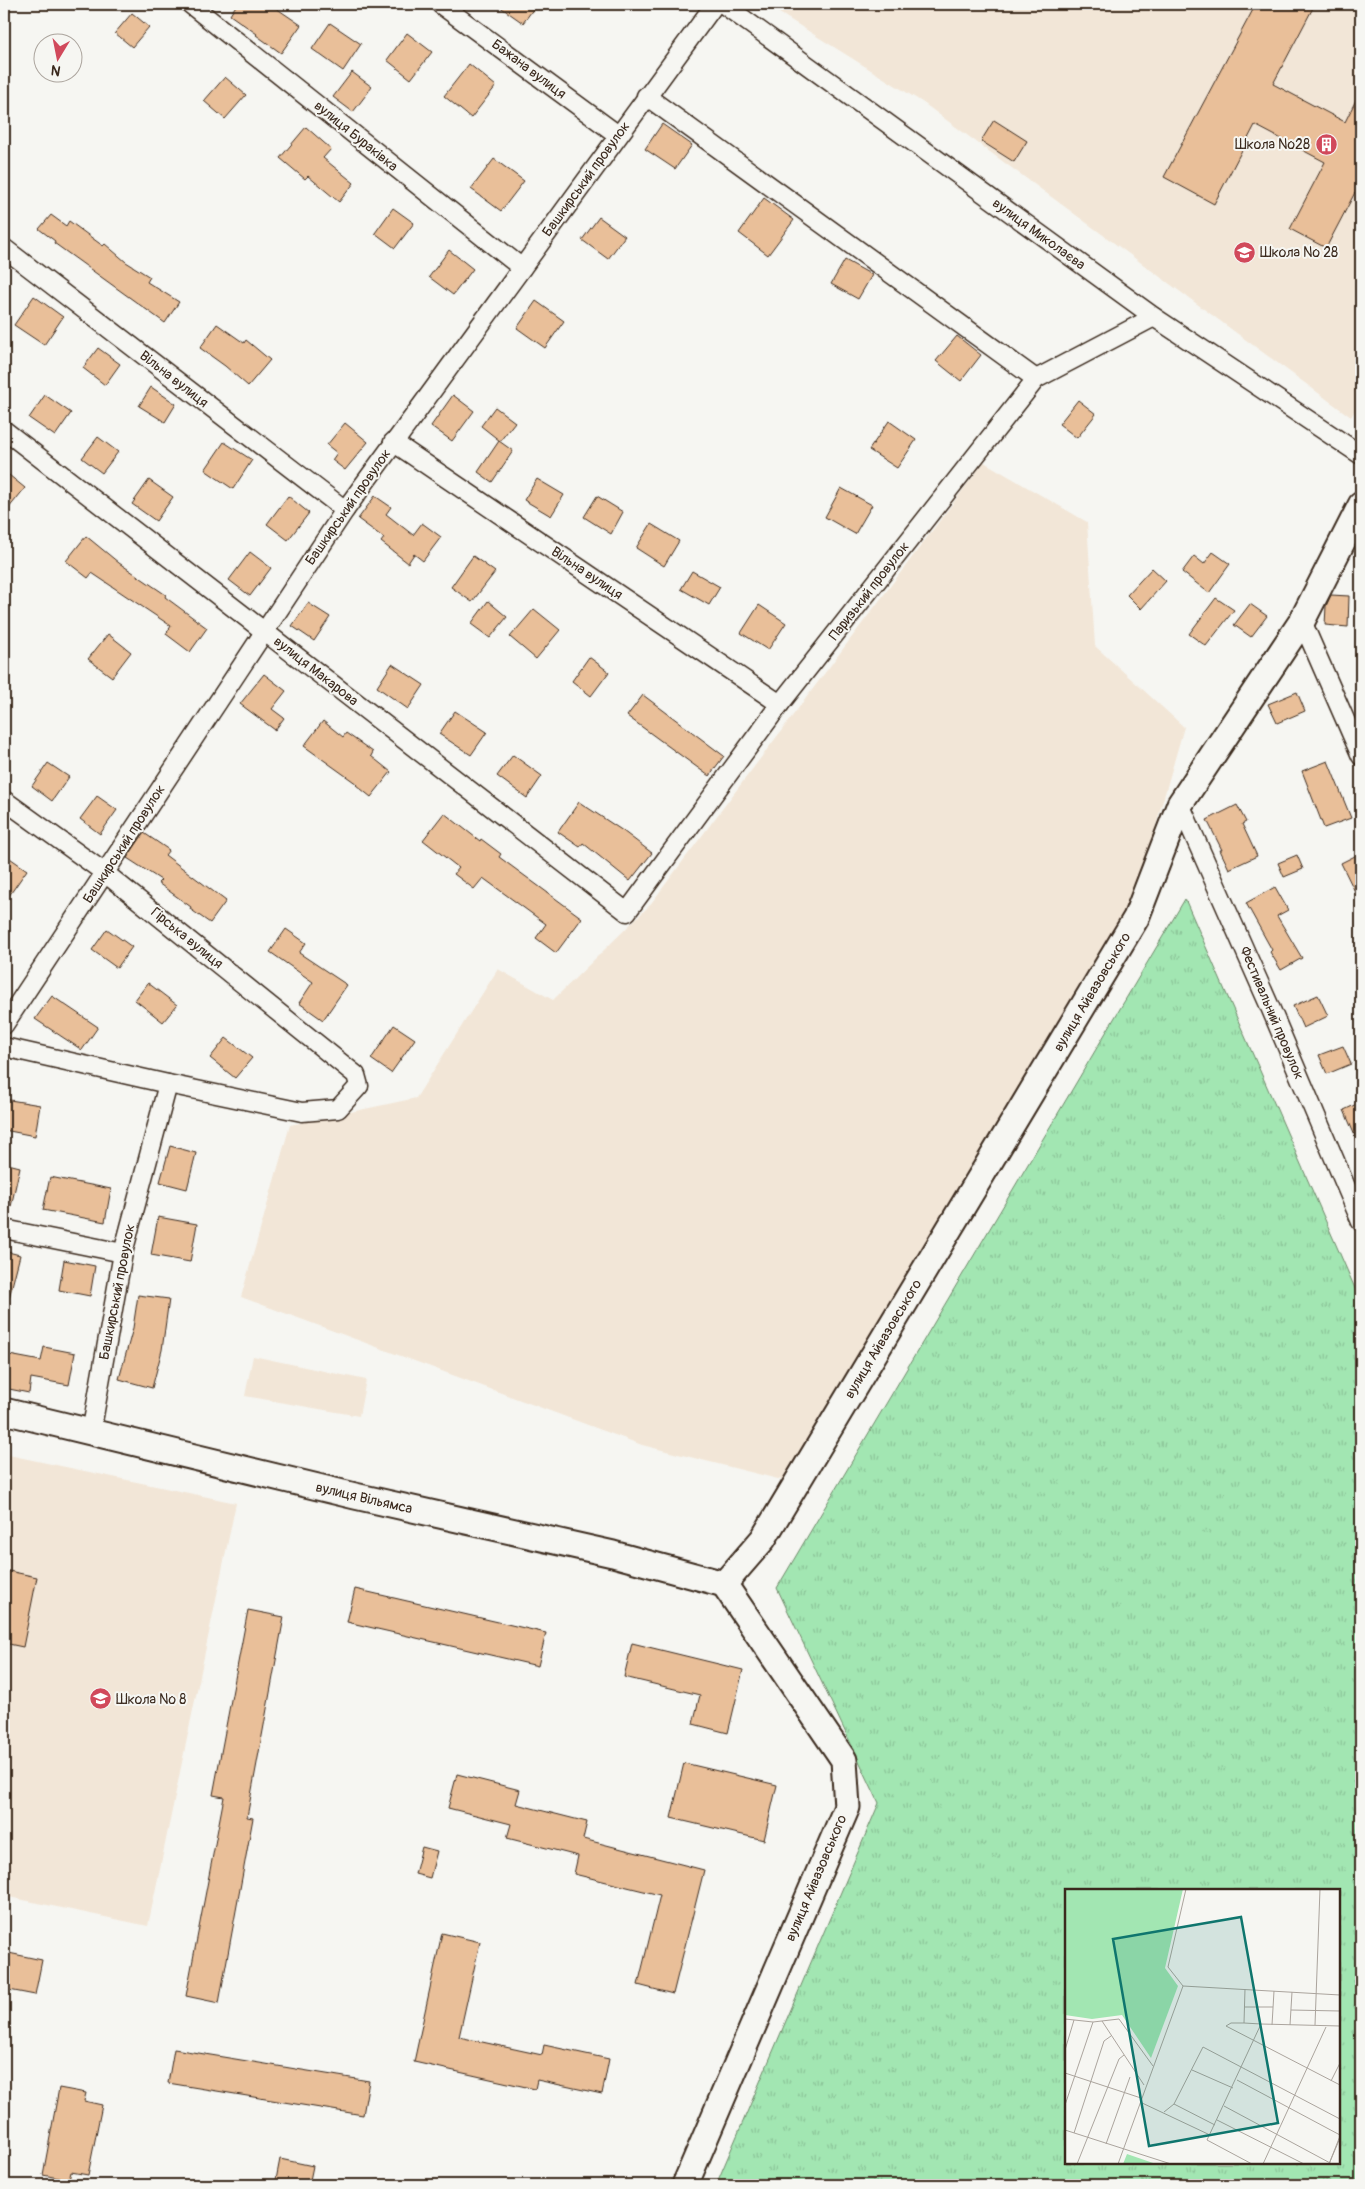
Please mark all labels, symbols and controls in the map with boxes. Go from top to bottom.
north arrow [32,32,82,82]
street label: Бажана вулиця [488,36,570,102]
text: N [50,61,62,80]
street label: вулиця Бураківка [311,97,401,175]
street label: Башкирський провулок [539,118,633,240]
building icon: Школа №28 [1314,132,1338,156]
place label: Школа №28 [1235,136,1310,153]
street label: вулиця Миколаєва [989,195,1089,273]
school or university icon: Школа № 28 [1232,240,1256,264]
place label: Школа № 28 [1260,244,1338,261]
street label: Вільна вулиця [136,347,212,411]
street label: Башкирський провулок [301,446,395,568]
street label: Паризький провулок [825,538,913,644]
street label: Вільна вулиця [548,543,626,603]
street label: вулиця Макарова [270,633,362,709]
street label: Башкирський провулок [79,782,169,906]
street label: Гірська вулиця [147,904,227,972]
street label: вулиця Айвазовського [1050,929,1135,1055]
street label: Фестивальний провулок [1236,944,1308,1082]
street label: Башкирський провулок [96,1223,138,1361]
street label: вулиця Айвазовського [841,1276,926,1402]
street label: вулиця Вільямса [314,1479,414,1517]
school or university icon: Школа № 8 [88,1687,112,1711]
place label: Школа № 8 [116,1691,186,1708]
street label: вулиця Айвазовського [782,1812,851,1944]
inset map [1065,1889,1340,2164]

